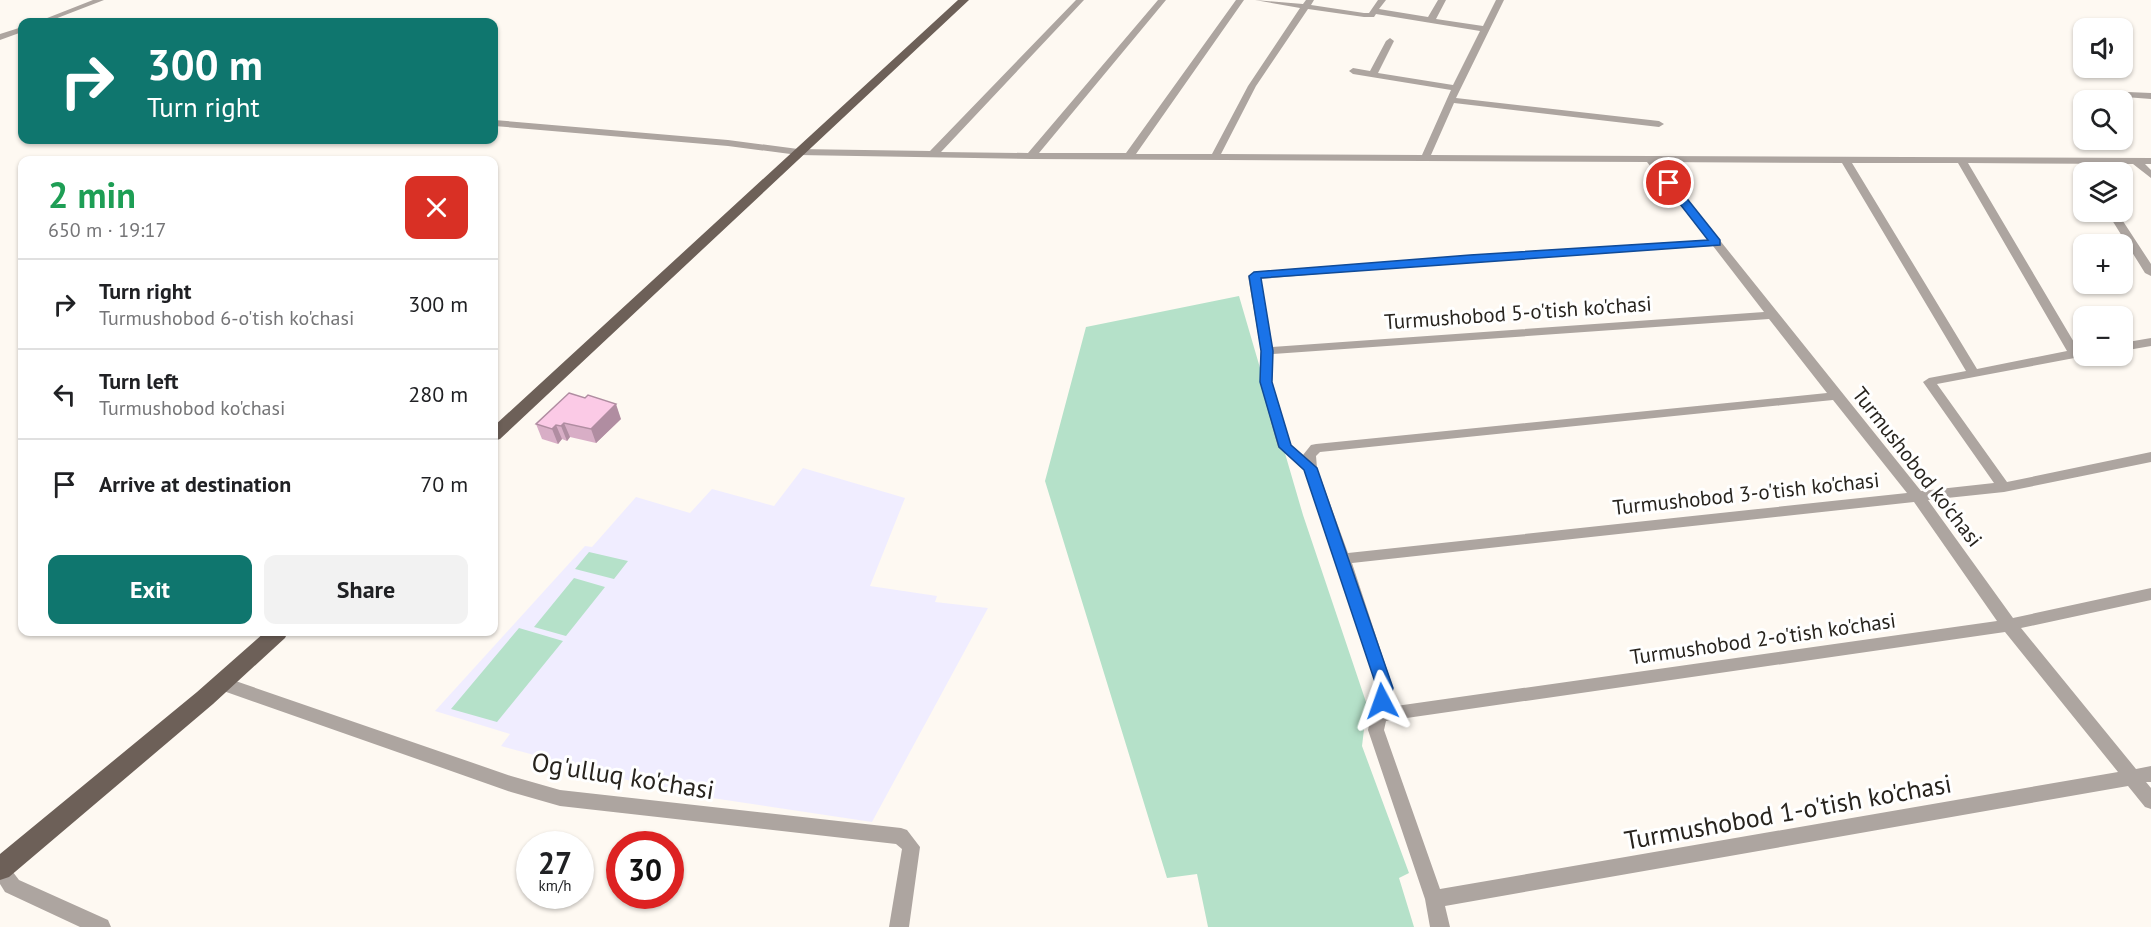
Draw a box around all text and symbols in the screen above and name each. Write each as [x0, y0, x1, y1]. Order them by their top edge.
map controls [2073, 18, 2133, 366]
button: sound [2073, 18, 2133, 78]
text: 300 m [147, 37, 263, 92]
icon: right [48, 42, 126, 120]
text: Turn right [147, 90, 260, 124]
button: search [2073, 90, 2133, 150]
pin [1643, 157, 1694, 208]
button: layers [2073, 162, 2133, 222]
icon: arrive [1652, 166, 1685, 199]
text: 2 min [48, 171, 136, 218]
button: close [405, 176, 468, 239]
text: 650 m · 19:17 [48, 217, 166, 243]
button: + [2073, 234, 2133, 294]
text: Turn right [99, 277, 191, 305]
icon: right [48, 288, 81, 321]
text: 300 m [408, 290, 468, 318]
street label: Turmushobod 5-o'tish ko'chasi [1383, 290, 1653, 335]
text: Turmushobod 6-o'tish ko'chasi [99, 305, 354, 331]
button: − [2073, 306, 2133, 366]
text: Turn left [99, 367, 179, 395]
icon: left [48, 378, 81, 411]
text: 280 m [408, 380, 468, 408]
street label: Turmushobod ko'chasi [1847, 381, 1988, 552]
text: Turmushobod ko'chasi [99, 395, 285, 421]
street label: Turmushobod 3-o'tish ko'chasi [1611, 466, 1881, 521]
icon: arrive [48, 468, 81, 501]
text: Arrive at destination [99, 470, 291, 498]
text: 70 m [420, 470, 468, 498]
button: Exit [48, 555, 252, 624]
button: Share [264, 555, 468, 624]
street label: Turmushobod 2-o'tish ko'chasi [1628, 606, 1898, 671]
position arrow [1350, 669, 1414, 733]
street label: Og'ulluq ko'chasi [529, 745, 717, 806]
street label: Turmushobod 1-o'tish ko'chasi [1622, 766, 1954, 857]
speed limit sign: 30 [606, 831, 684, 909]
text: 27 [538, 843, 572, 882]
text: km/h [539, 876, 571, 895]

